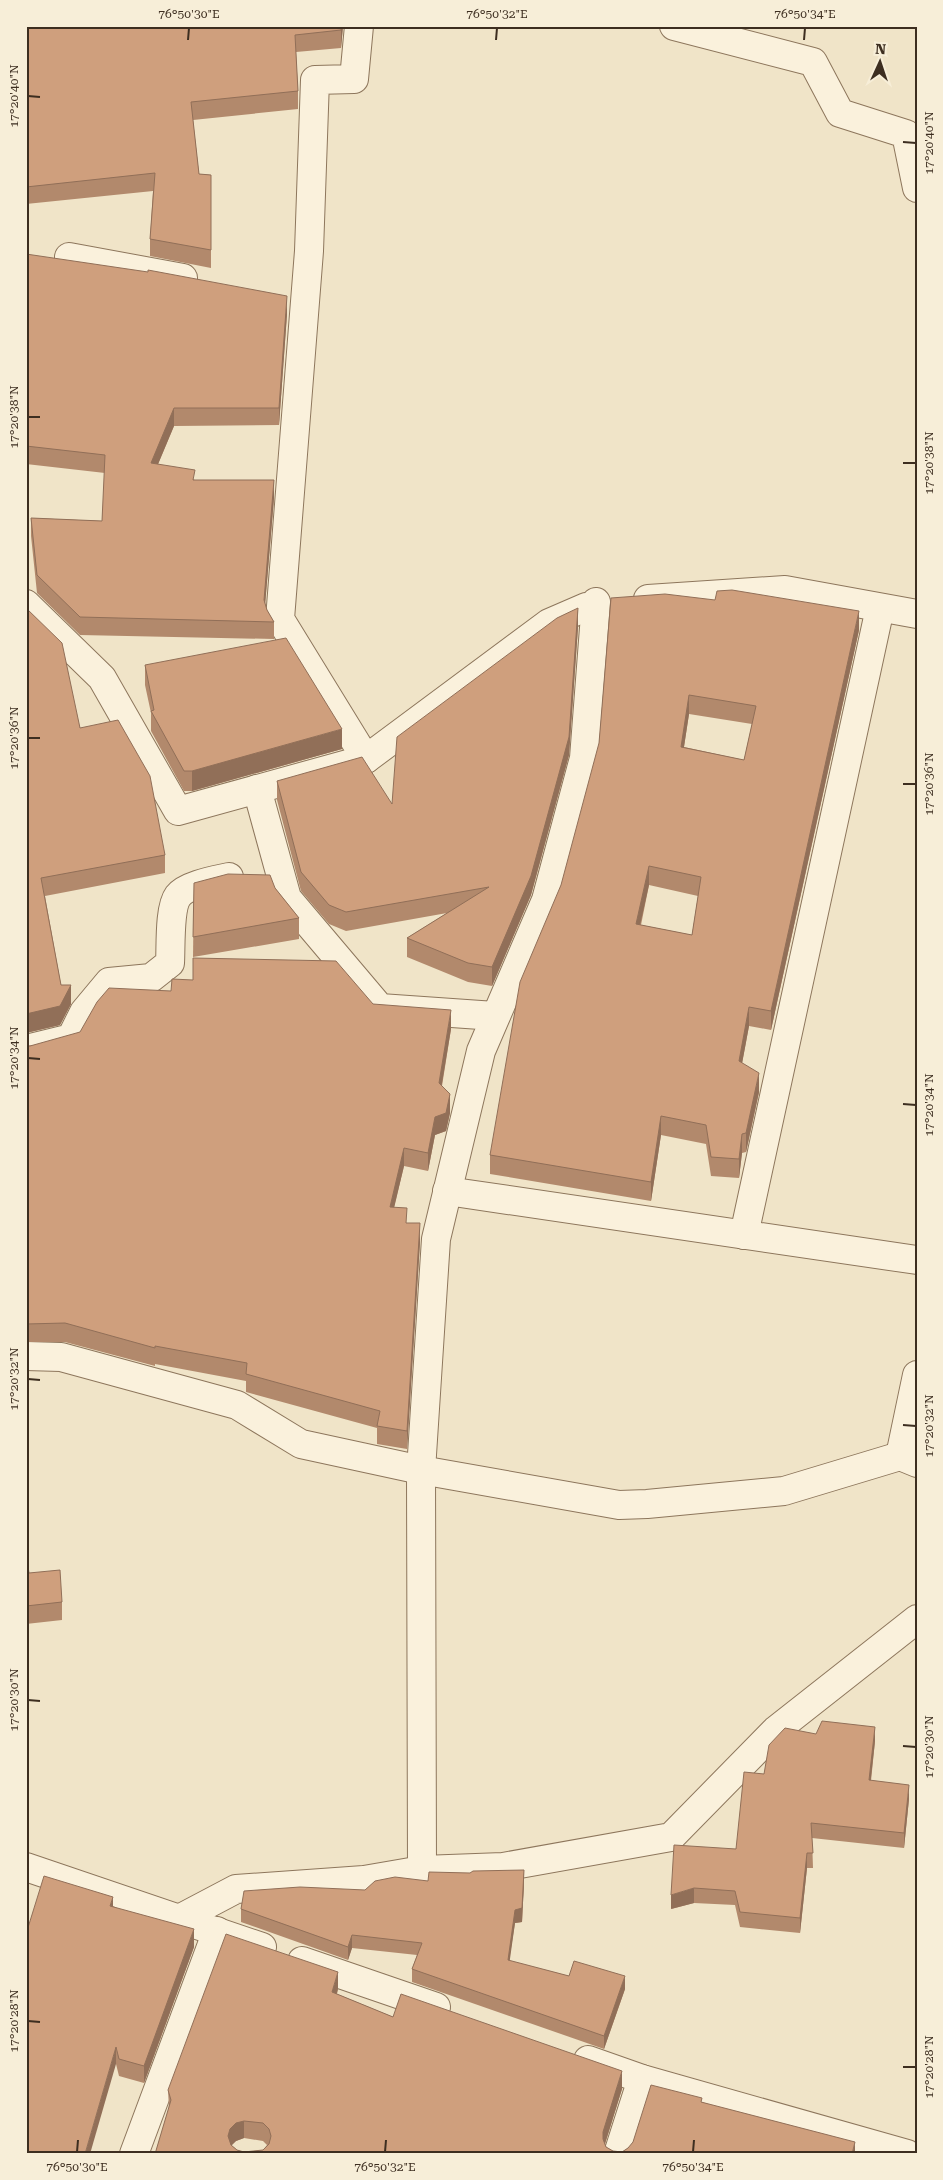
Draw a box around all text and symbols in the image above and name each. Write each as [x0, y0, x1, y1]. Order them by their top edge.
text: 76°50'30"E [158, 7, 220, 21]
text: 76°50'32"E [466, 7, 528, 21]
text: 76°50'34"E [774, 7, 836, 21]
north arrow [856, 38, 906, 88]
text: N [875, 41, 887, 57]
text: 17°20'40"N [7, 64, 21, 128]
text: 17°20'40"N [922, 111, 936, 175]
text: 17°20'38"N [7, 385, 21, 449]
text: 17°20'38"N [922, 431, 936, 495]
text: 17°20'36"N [7, 706, 21, 770]
text: 17°20'36"N [922, 752, 936, 816]
text: 17°20'34"N [7, 1026, 21, 1090]
text: 17°20'34"N [922, 1073, 936, 1137]
text: 17°20'32"N [7, 1347, 21, 1411]
text: 17°20'32"N [922, 1394, 936, 1458]
text: 17°20'30"N [7, 1668, 21, 1732]
text: 17°20'30"N [922, 1715, 936, 1779]
text: 17°20'28"N [7, 1989, 21, 2053]
text: 17°20'28"N [922, 2035, 936, 2099]
text: 76°50'30"E [46, 2160, 108, 2174]
text: 76°50'32"E [354, 2160, 416, 2174]
text: 76°50'34"E [662, 2160, 724, 2174]

